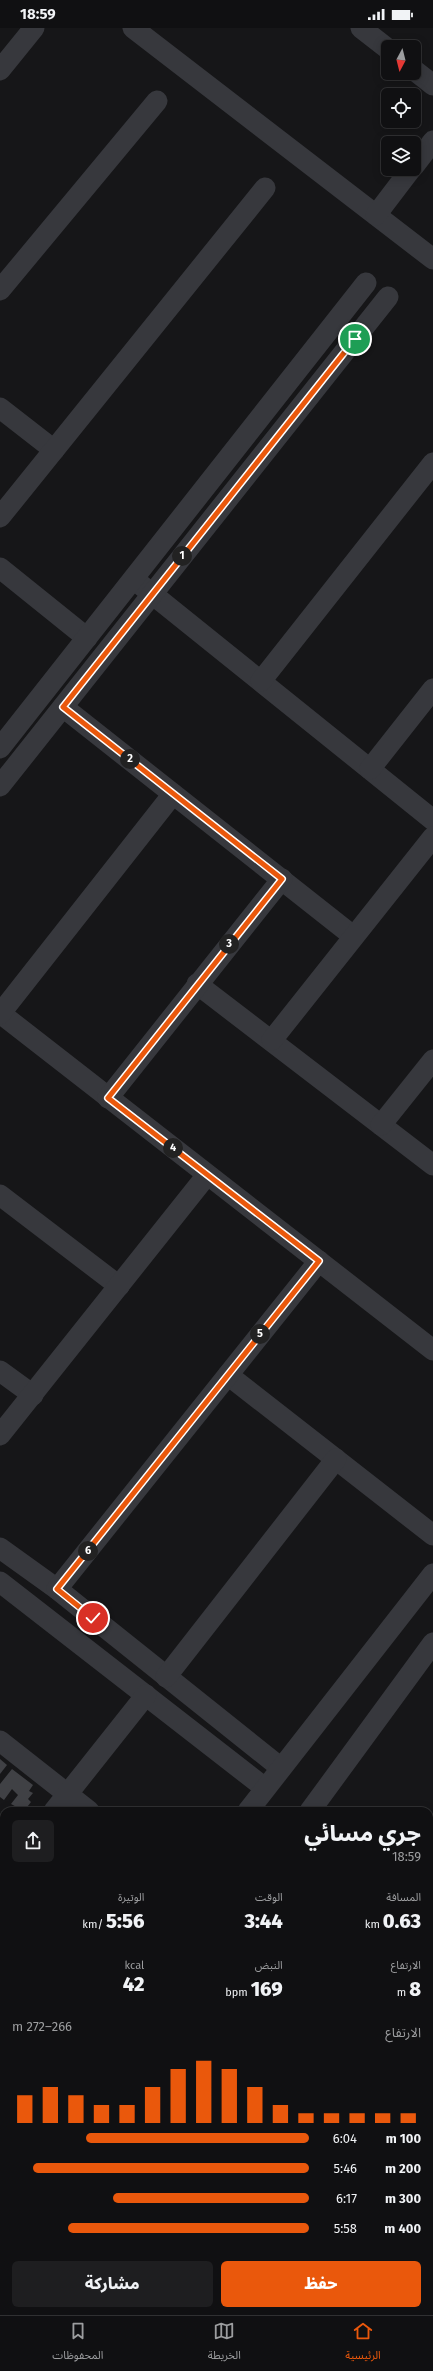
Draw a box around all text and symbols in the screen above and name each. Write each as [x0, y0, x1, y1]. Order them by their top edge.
text: 18:59 [20, 5, 56, 23]
north arrow [381, 40, 421, 80]
map controls [381, 40, 421, 176]
button: locate [381, 88, 421, 128]
button: layers [381, 136, 421, 176]
pin [338, 322, 372, 356]
icon: arrive [344, 328, 366, 350]
pin: 1 [172, 546, 192, 566]
text: 1 [179, 549, 185, 562]
pin: 2 [120, 749, 140, 769]
text: 2 [127, 752, 133, 765]
pin: 3 [219, 934, 239, 954]
text: 3 [226, 937, 232, 950]
pin: 4 [163, 1138, 183, 1158]
text: 4 [170, 1141, 176, 1154]
pin: 5 [250, 1324, 270, 1344]
text: 5 [257, 1327, 263, 1340]
pin: 6 [78, 1541, 98, 1561]
text: 6 [85, 1544, 91, 1557]
pin [76, 1601, 110, 1635]
icon: check [82, 1607, 104, 1629]
button: share [12, 1820, 54, 1862]
text: جري مسائي [304, 1820, 421, 1847]
text: 18:59 [392, 1849, 421, 1864]
text: الوتيرة [118, 1891, 144, 1904]
text: الوقت [255, 1891, 283, 1904]
text: المسافة [386, 1891, 421, 1904]
text: 5:56 [106, 1909, 144, 1933]
text: 3:44 [244, 1909, 283, 1933]
text: 0.63 [383, 1909, 421, 1933]
text: /km [82, 1918, 106, 1931]
text: km [365, 1918, 383, 1931]
text: kcal [125, 1959, 144, 1972]
text: النبض [255, 1959, 283, 1972]
text: الارتفاع [391, 1959, 421, 1972]
text: 42 [123, 1972, 144, 1996]
text: 169 [251, 1977, 283, 2001]
text: 8 [409, 1977, 421, 2001]
text: bpm [225, 1986, 251, 1999]
text: m [397, 1986, 409, 1999]
text: 266–272 m [12, 2019, 72, 2034]
text: الارتفاع [385, 2025, 421, 2040]
text: 6:04 [333, 2131, 357, 2146]
text: 100 m [386, 2131, 421, 2146]
text: 5:46 [334, 2161, 357, 2176]
text: 200 m [385, 2161, 421, 2176]
text: 6:17 [336, 2191, 357, 2206]
text: 300 m [385, 2191, 421, 2206]
text: 5:58 [334, 2221, 357, 2236]
text: 400 m [384, 2221, 421, 2236]
button: مشاركة [12, 2261, 213, 2307]
button: حفظ [221, 2261, 421, 2307]
tab: المحفوظات [52, 2320, 103, 2367]
tab: الخريطة [208, 2320, 241, 2367]
tab: الرئيسية [345, 2320, 381, 2367]

